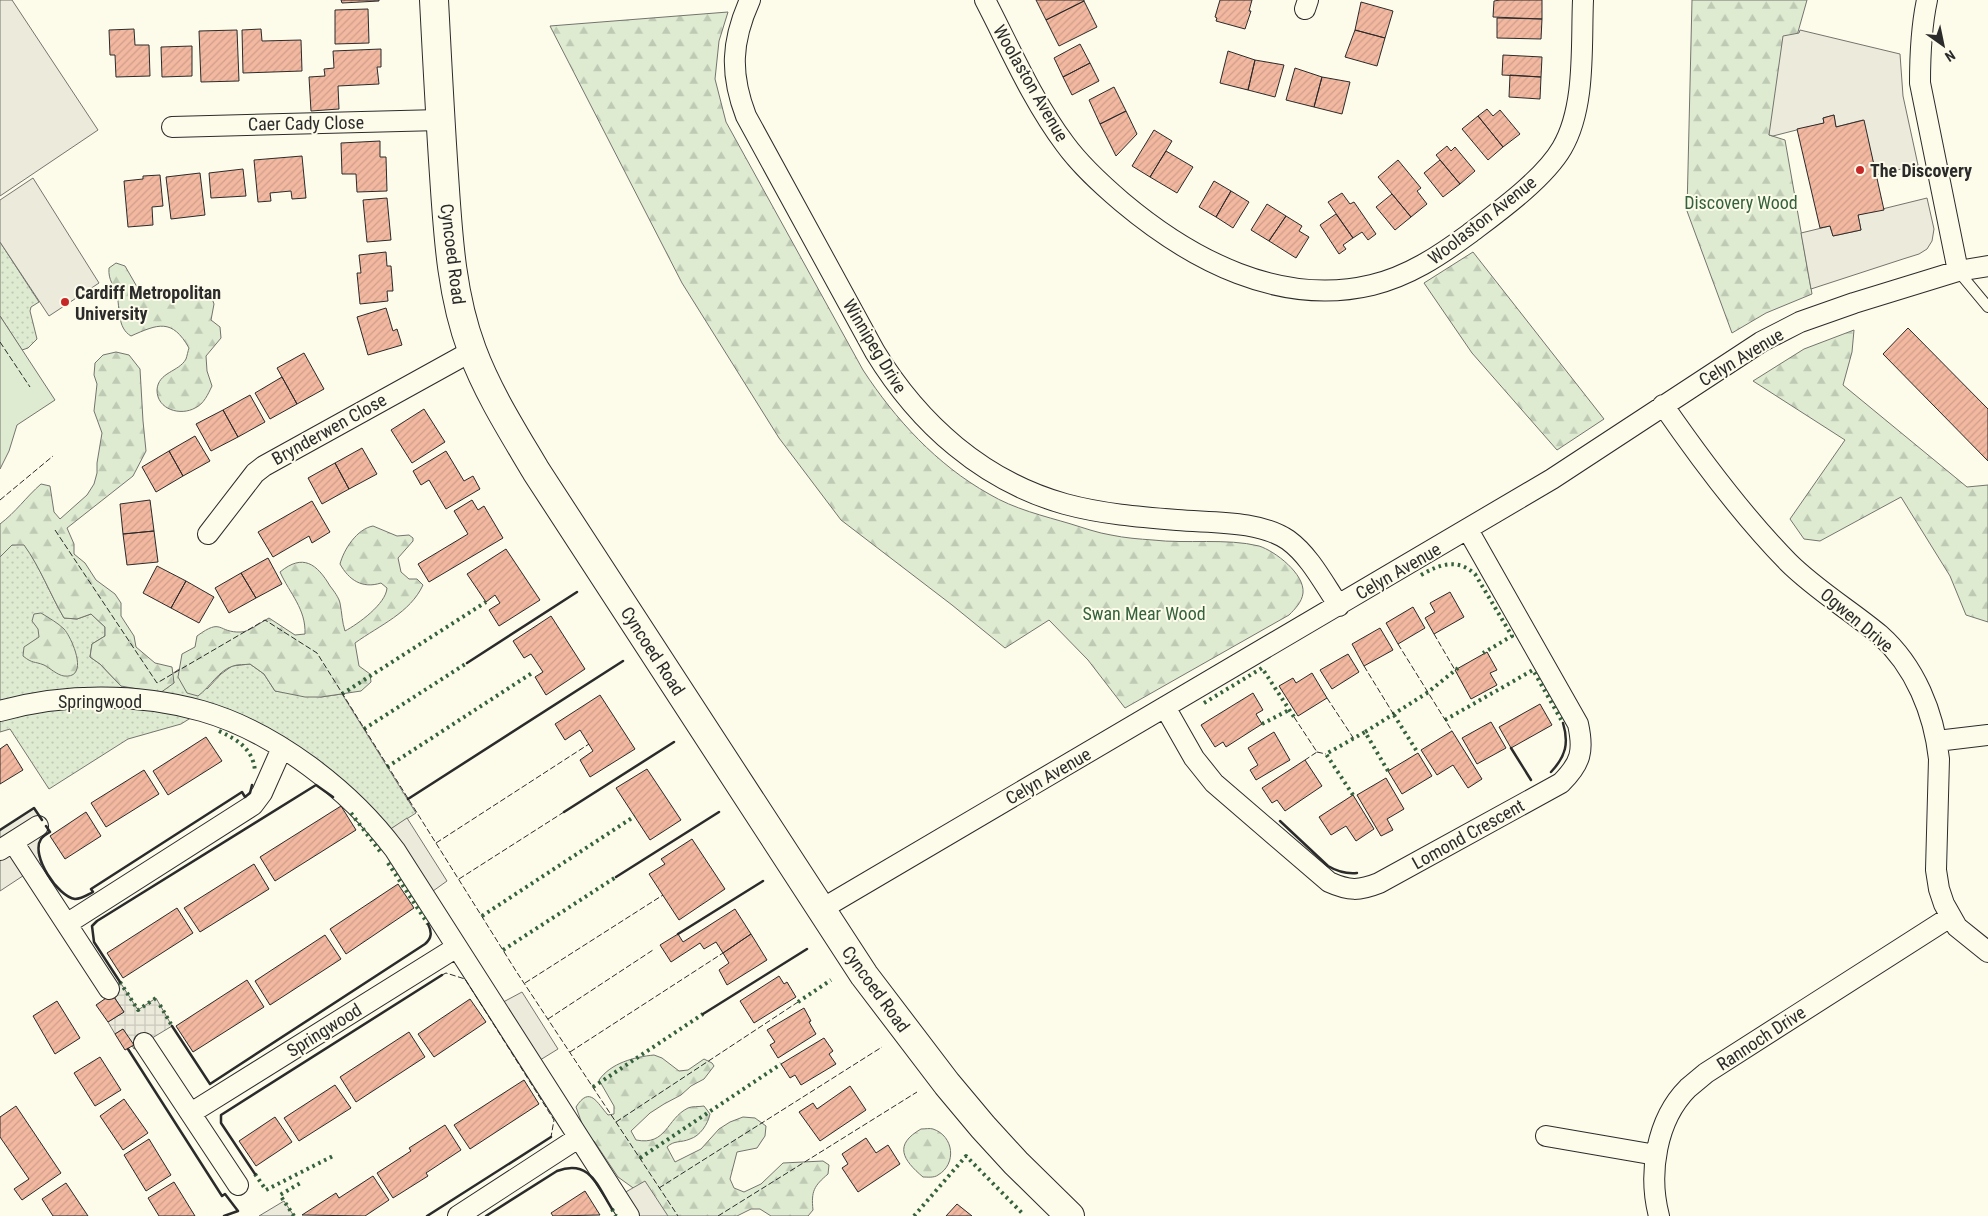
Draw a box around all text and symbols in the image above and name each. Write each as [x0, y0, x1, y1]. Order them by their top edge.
north arrow [1918, 20, 1968, 70]
street label: Woolaston Avenue [989, 21, 1073, 145]
text: N [1942, 47, 1958, 65]
street label: Caer Cady Close [248, 111, 364, 135]
place label: The Discovery [1870, 160, 1972, 181]
marker: The Discovery [1854, 164, 1866, 176]
street label: Woolaston Avenue [1424, 171, 1540, 269]
park label: Discovery Wood [1684, 192, 1798, 213]
street label: Cyncoed Road [436, 202, 470, 306]
place label: Cardiff Metropolitan University [75, 282, 221, 324]
street label: Winnipeg Drive [839, 295, 911, 397]
marker: Cardiff Metropolitan University [59, 296, 71, 308]
street label: Celyn Avenue [1695, 324, 1787, 390]
street label: Brynderwen Close [268, 389, 390, 469]
street label: Celyn Avenue [1352, 538, 1444, 604]
street label: Ogwen Drive [1816, 583, 1898, 657]
street label: Cyncoed Road [617, 603, 689, 699]
park label: Swan Mear Wood [1082, 603, 1206, 624]
street label: Springwood [58, 691, 142, 712]
street label: Celyn Avenue [1002, 743, 1094, 809]
street label: Lomond Crescent [1408, 795, 1528, 873]
street label: Cyncoed Road [838, 942, 914, 1036]
street label: Springwood [283, 999, 365, 1061]
street label: Rannoch Drive [1713, 1001, 1809, 1075]

